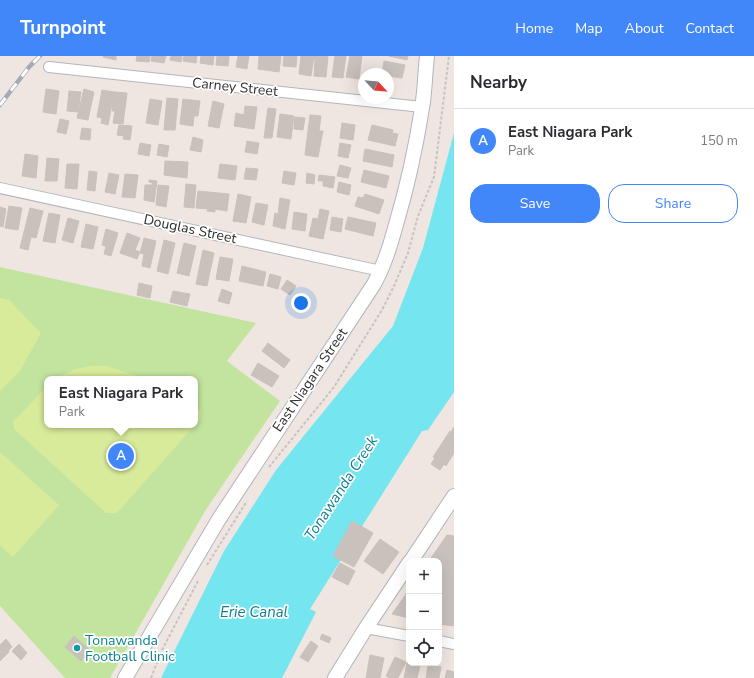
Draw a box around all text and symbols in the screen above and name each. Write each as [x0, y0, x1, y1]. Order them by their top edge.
text: Turnpoint [20, 15, 106, 41]
text: Home [515, 19, 553, 38]
text: Map [575, 19, 603, 38]
text: About [625, 19, 664, 38]
text: Contact [686, 19, 734, 38]
north arrow [358, 68, 394, 104]
text: Nearby [470, 71, 527, 94]
street label: Carney Street [191, 73, 279, 101]
text: East Niagara Park [508, 122, 632, 142]
text: A [478, 132, 488, 150]
text: 150 m [700, 132, 738, 150]
text: Park [508, 142, 534, 160]
button: Save [470, 184, 600, 223]
button: Share [608, 184, 738, 223]
street label: Douglas Street [142, 210, 238, 248]
your location [291, 293, 311, 313]
street label: East Niagara Street [268, 324, 352, 436]
popup [44, 376, 198, 428]
text: East Niagara Park [59, 383, 183, 403]
text: Park [59, 403, 85, 421]
water label: Tonawanda Creek [300, 431, 383, 544]
pin: A [108, 441, 134, 471]
map controls [406, 558, 442, 666]
button: + [406, 558, 442, 594]
button: − [406, 594, 442, 630]
water label: Erie Canal [220, 602, 288, 622]
button: locate [406, 630, 442, 666]
place label: Tonawanda Football Clinic [85, 631, 175, 666]
marker: Tonawanda Football Clinic [72, 643, 82, 653]

